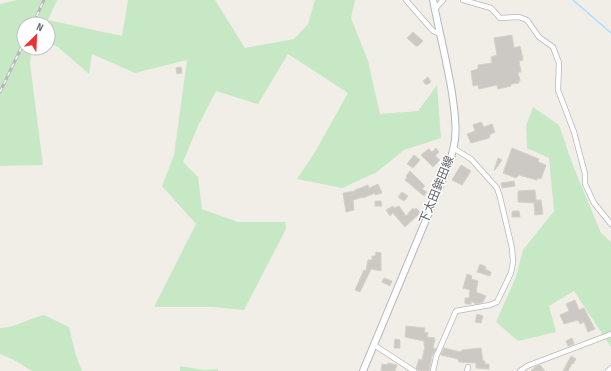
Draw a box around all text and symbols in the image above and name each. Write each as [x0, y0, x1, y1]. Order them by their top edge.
north arrow [16, 16, 56, 56]
text: N [35, 20, 45, 35]
street label: 下太田鉾田線 [417, 154, 457, 226]

